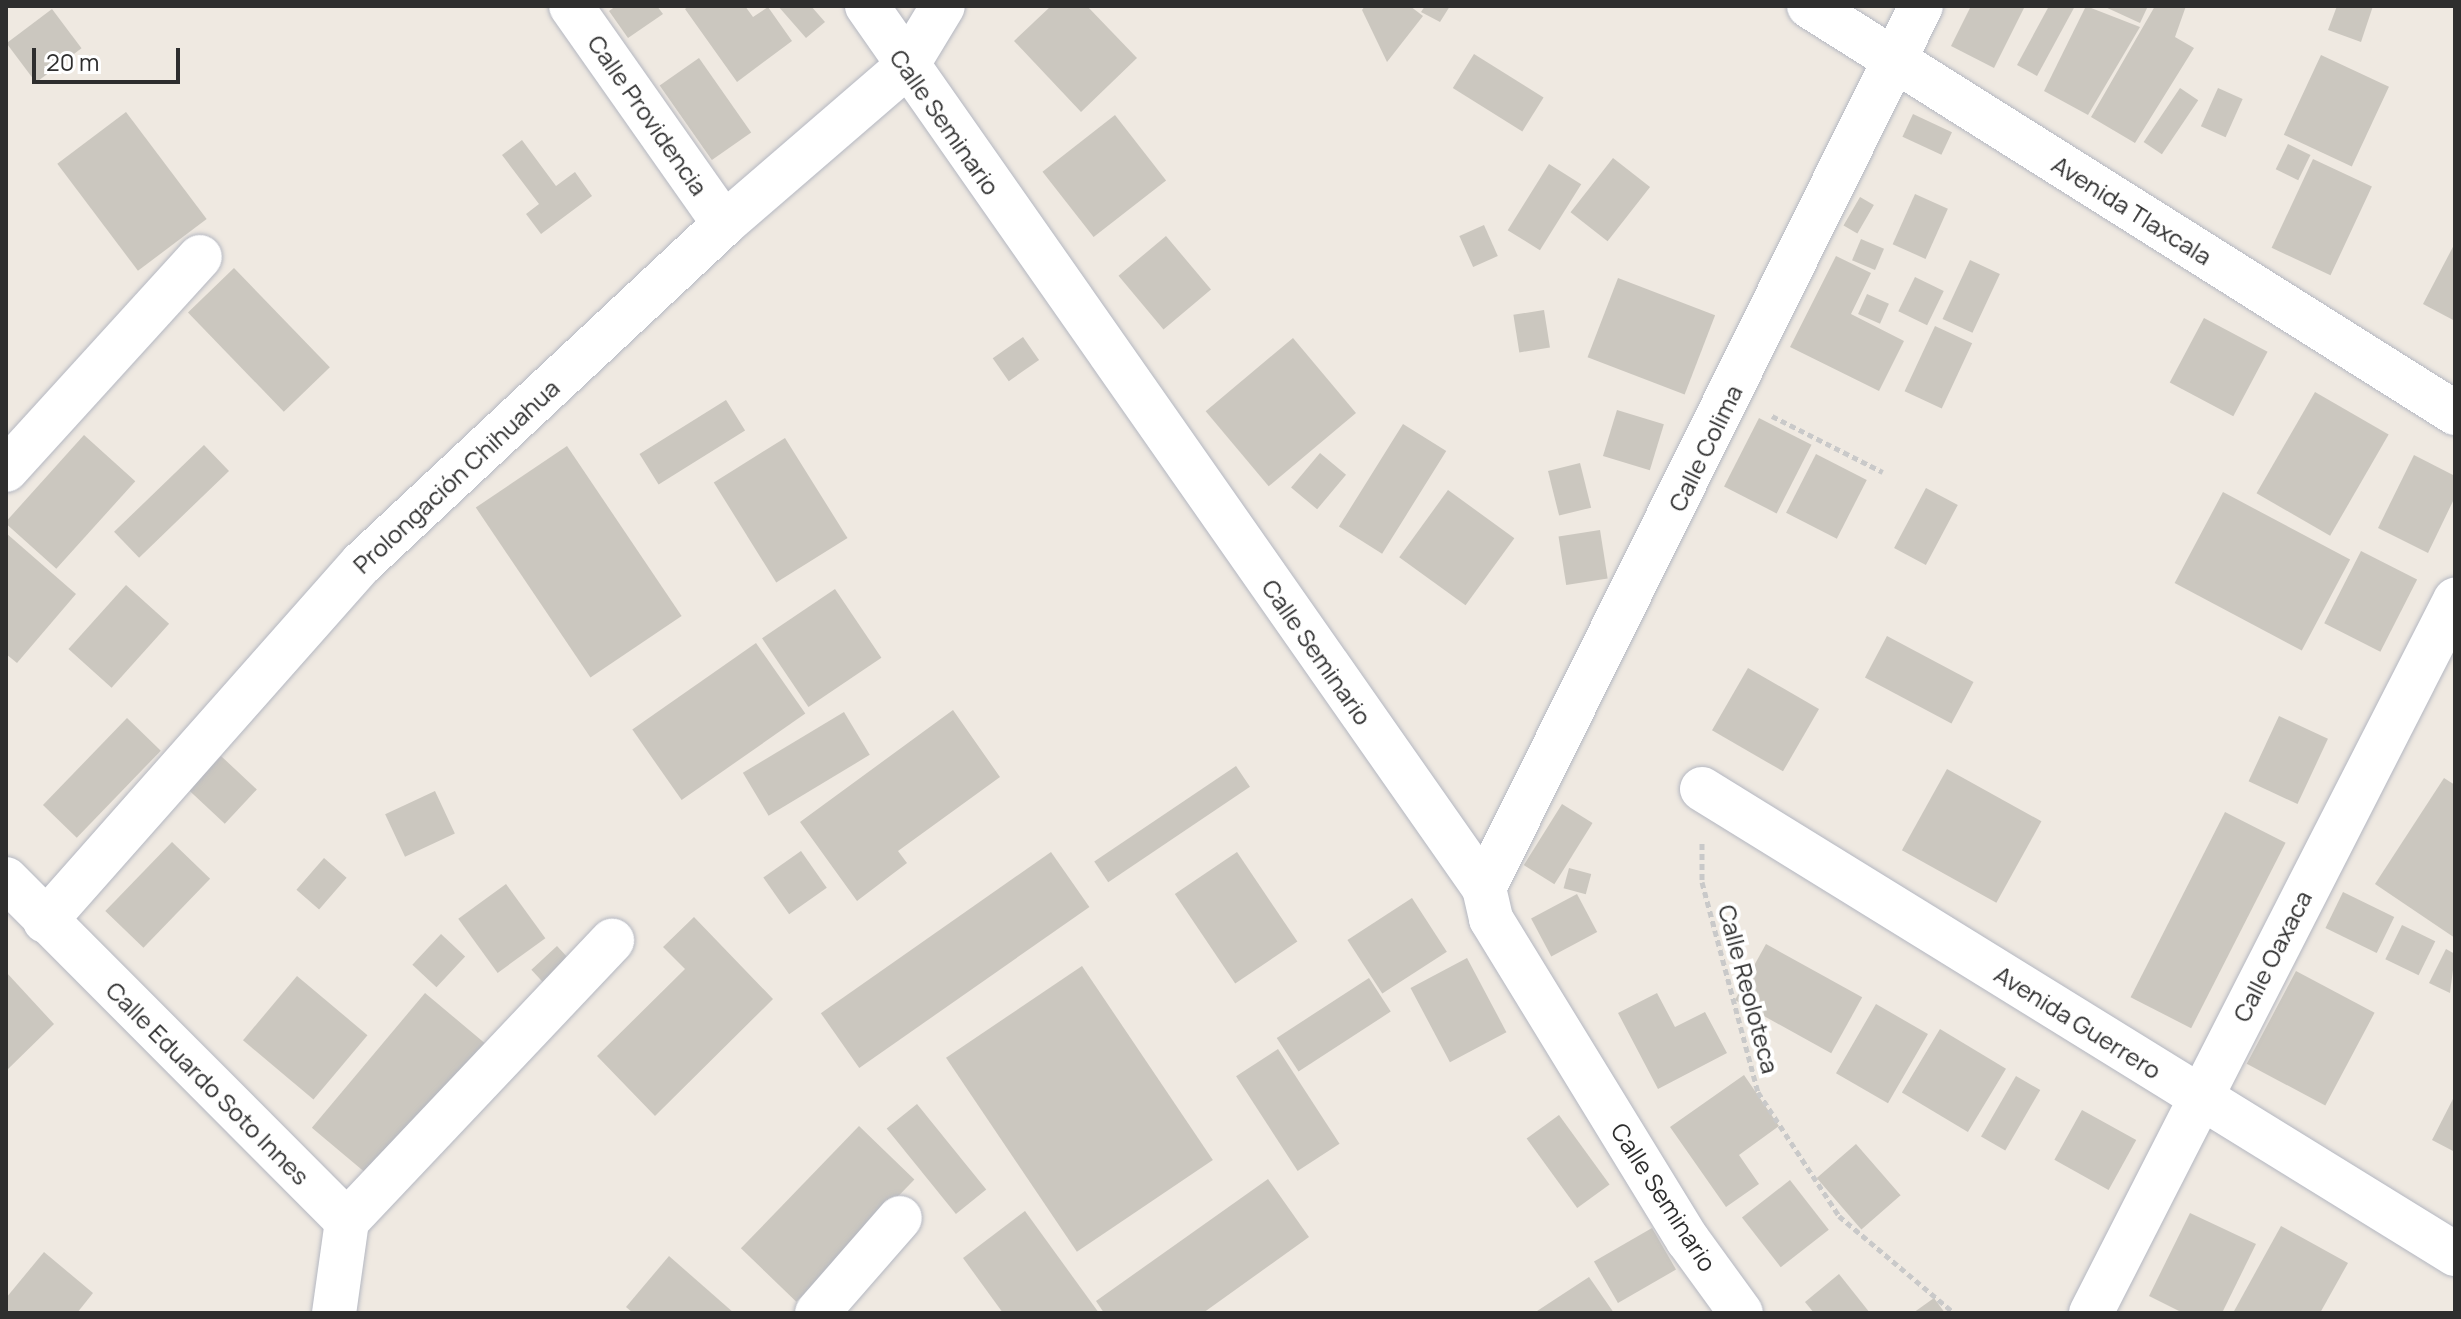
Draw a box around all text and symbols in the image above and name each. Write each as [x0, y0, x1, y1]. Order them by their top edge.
street label: Calle Providencia [582, 29, 714, 201]
scale bar [36, 32, 184, 82]
street label: Calle Seminario [884, 44, 1006, 200]
text: 20 m [46, 45, 99, 78]
street label: Avenida Tlaxcala [2047, 149, 2217, 271]
street label: Prolongación Chihuahua [347, 373, 565, 579]
street label: Calle Colima [1662, 380, 1748, 516]
street label: Calle Seminario [1256, 574, 1378, 730]
street label: Calle Oaxaca [2227, 886, 2317, 1026]
street label: Calle Reoloteca [1713, 902, 1785, 1076]
street label: Avenida Guerrero [1989, 959, 2167, 1085]
street label: Calle Eduardo Soto Innes [100, 975, 316, 1191]
street label: Calle Seminario [1605, 1117, 1723, 1277]

